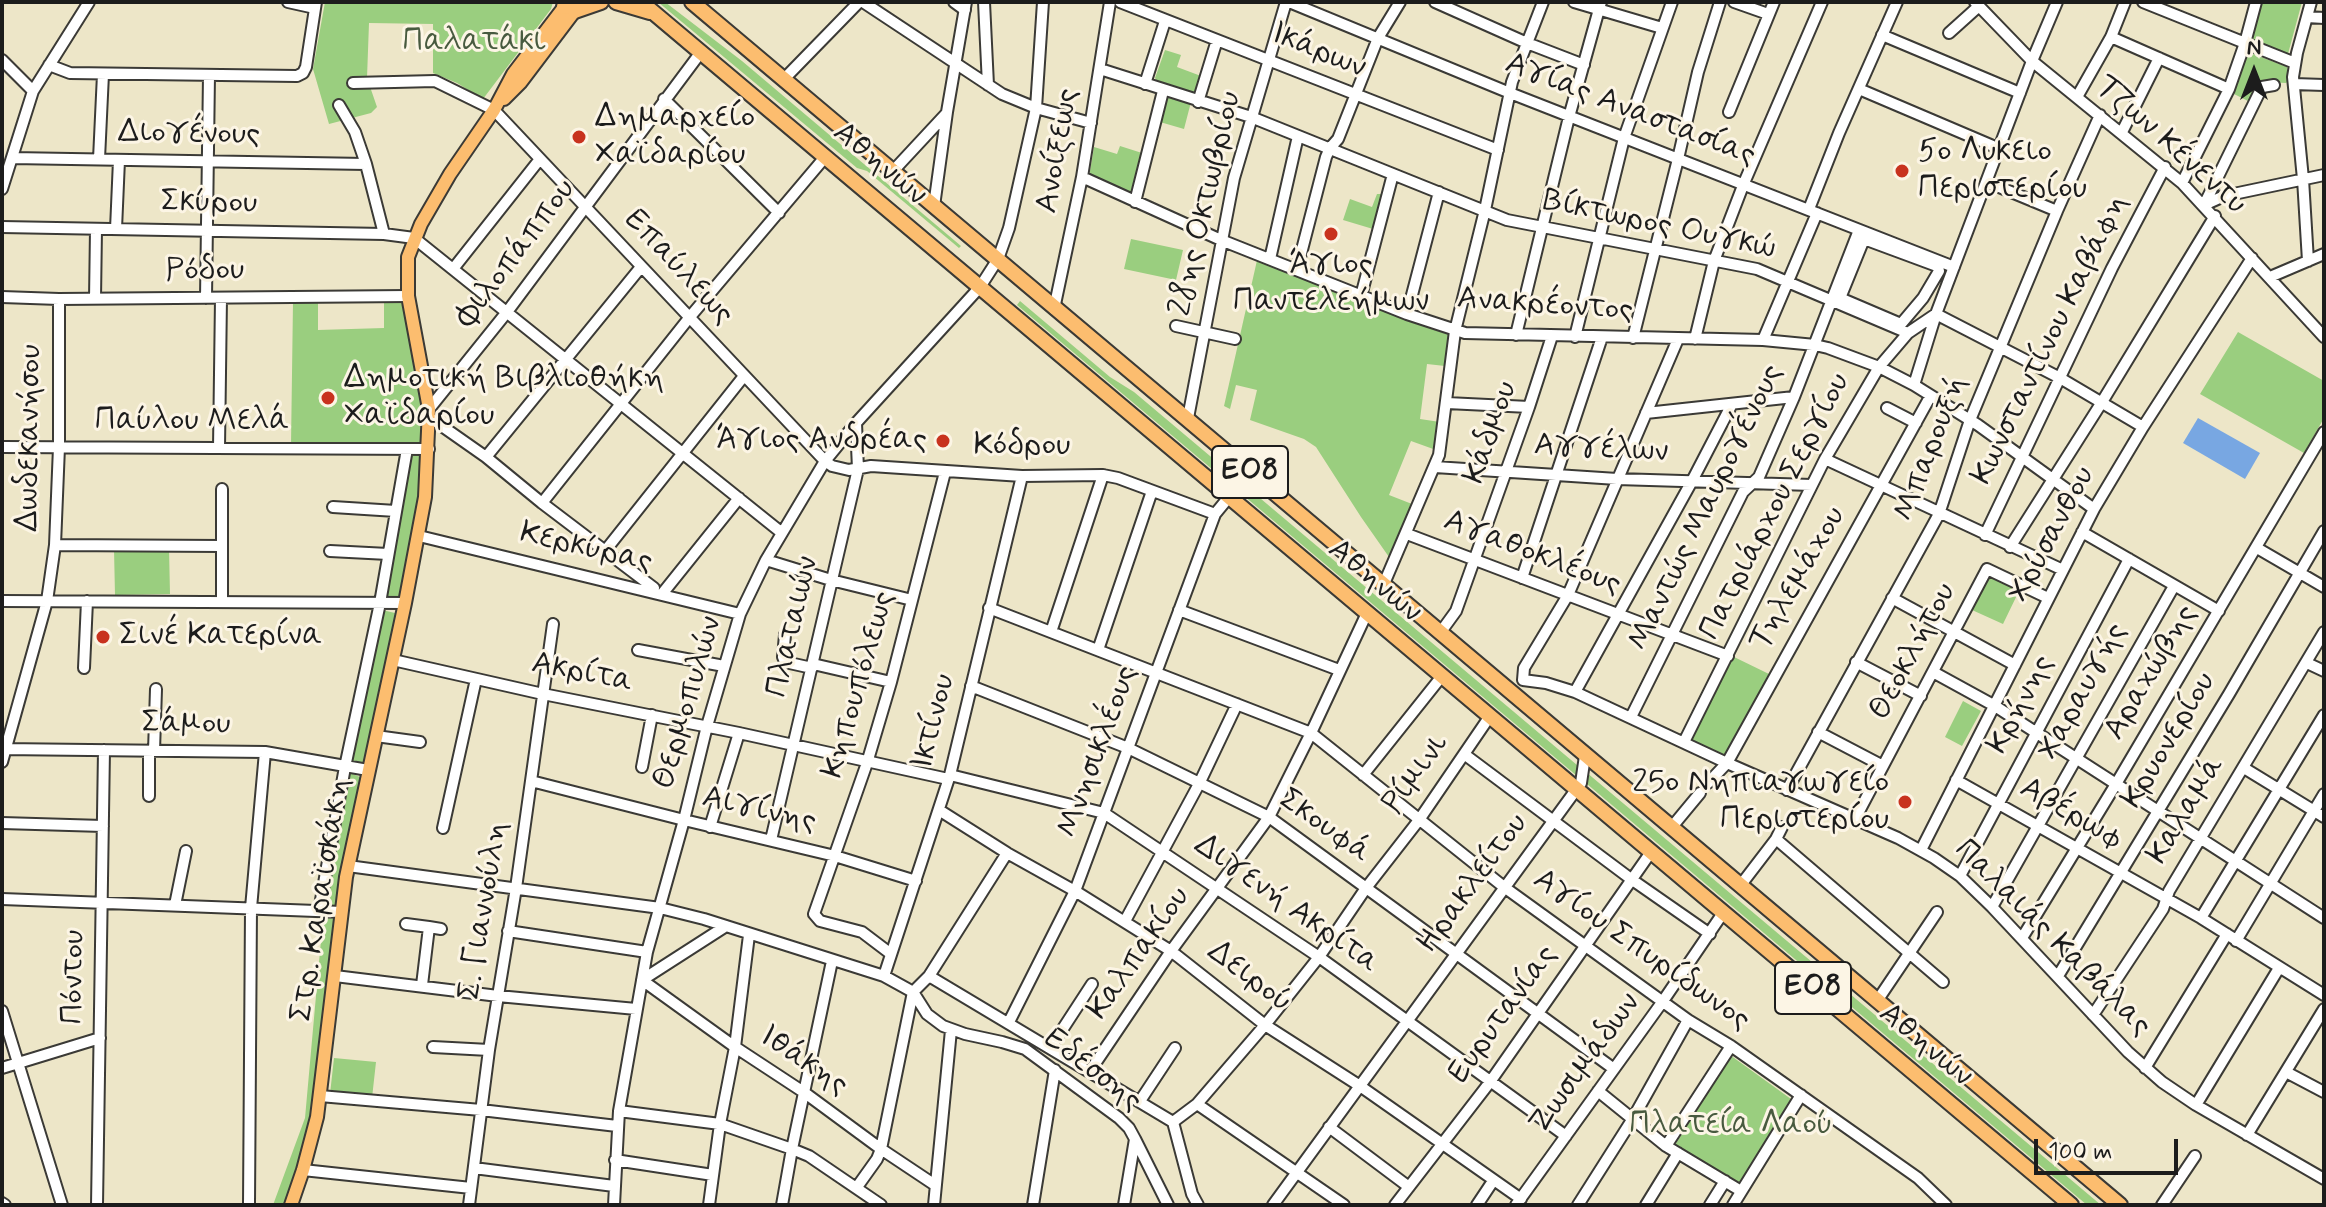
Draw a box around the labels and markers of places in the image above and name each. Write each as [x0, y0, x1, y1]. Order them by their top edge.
place label: Δημαρχείο Χαϊδαρίου [595, 100, 755, 175]
marker: Δημαρχείο Χαϊδαρίου [570, 128, 588, 146]
place label: 5ο Λυκειο Περιστερίου [1918, 134, 2087, 209]
marker: 5ο Λυκειο Περιστερίου [1893, 162, 1911, 180]
marker: Άγιος Παντελεήμων [1322, 225, 1340, 243]
place label: Άγιος Παντελεήμων [1233, 247, 1429, 322]
place label: Δημοτική Βιβλιοθήκη Χαϊδαρίου [344, 361, 664, 436]
marker: Δημοτική Βιβλιοθήκη Χαϊδαρίου [319, 389, 337, 407]
place label: Άγιος Ανδρέας [716, 422, 927, 460]
marker: Άγιος Ανδρέας [934, 432, 952, 450]
place label: Σινέ Κατερίνα [119, 618, 322, 656]
marker: Σινέ Κατερίνα [94, 628, 112, 646]
place label: 25ο Νηπιαγωγείο Περιστερίου [1632, 765, 1889, 840]
marker: 25ο Νηπιαγωγείο Περιστερίου [1896, 793, 1914, 811]

